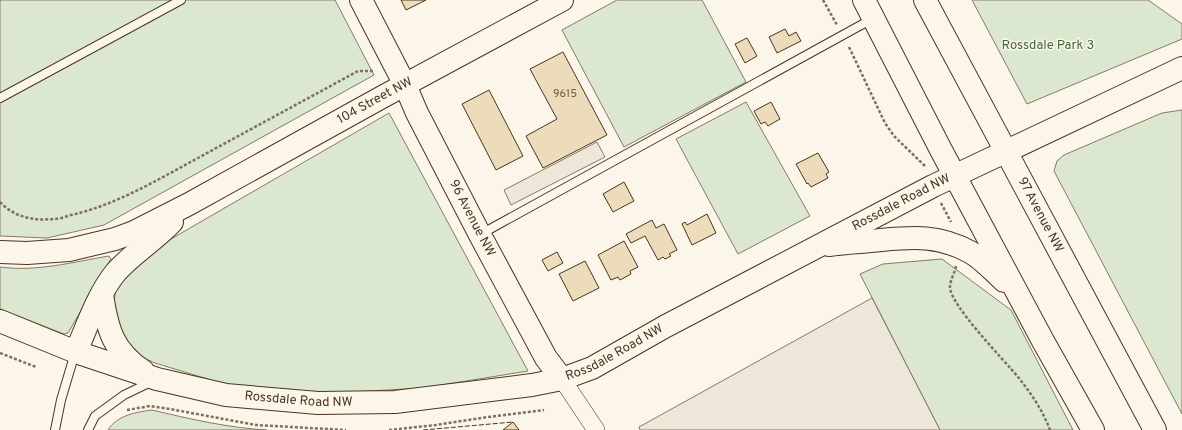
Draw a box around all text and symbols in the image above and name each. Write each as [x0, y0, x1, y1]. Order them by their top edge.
park label: Rossdale Park 3 [1002, 38, 1094, 54]
street label: 104 Street NW [335, 74, 415, 128]
house number: 9615 [553, 87, 577, 101]
street label: Rossdale Road NW [850, 171, 953, 235]
street label: 97 Avenue NW [1014, 175, 1067, 255]
street label: 96 Avenue NW [445, 177, 498, 260]
street label: Rossdale Road NW [564, 321, 666, 385]
street label: Rossdale Road NW [244, 389, 353, 411]

